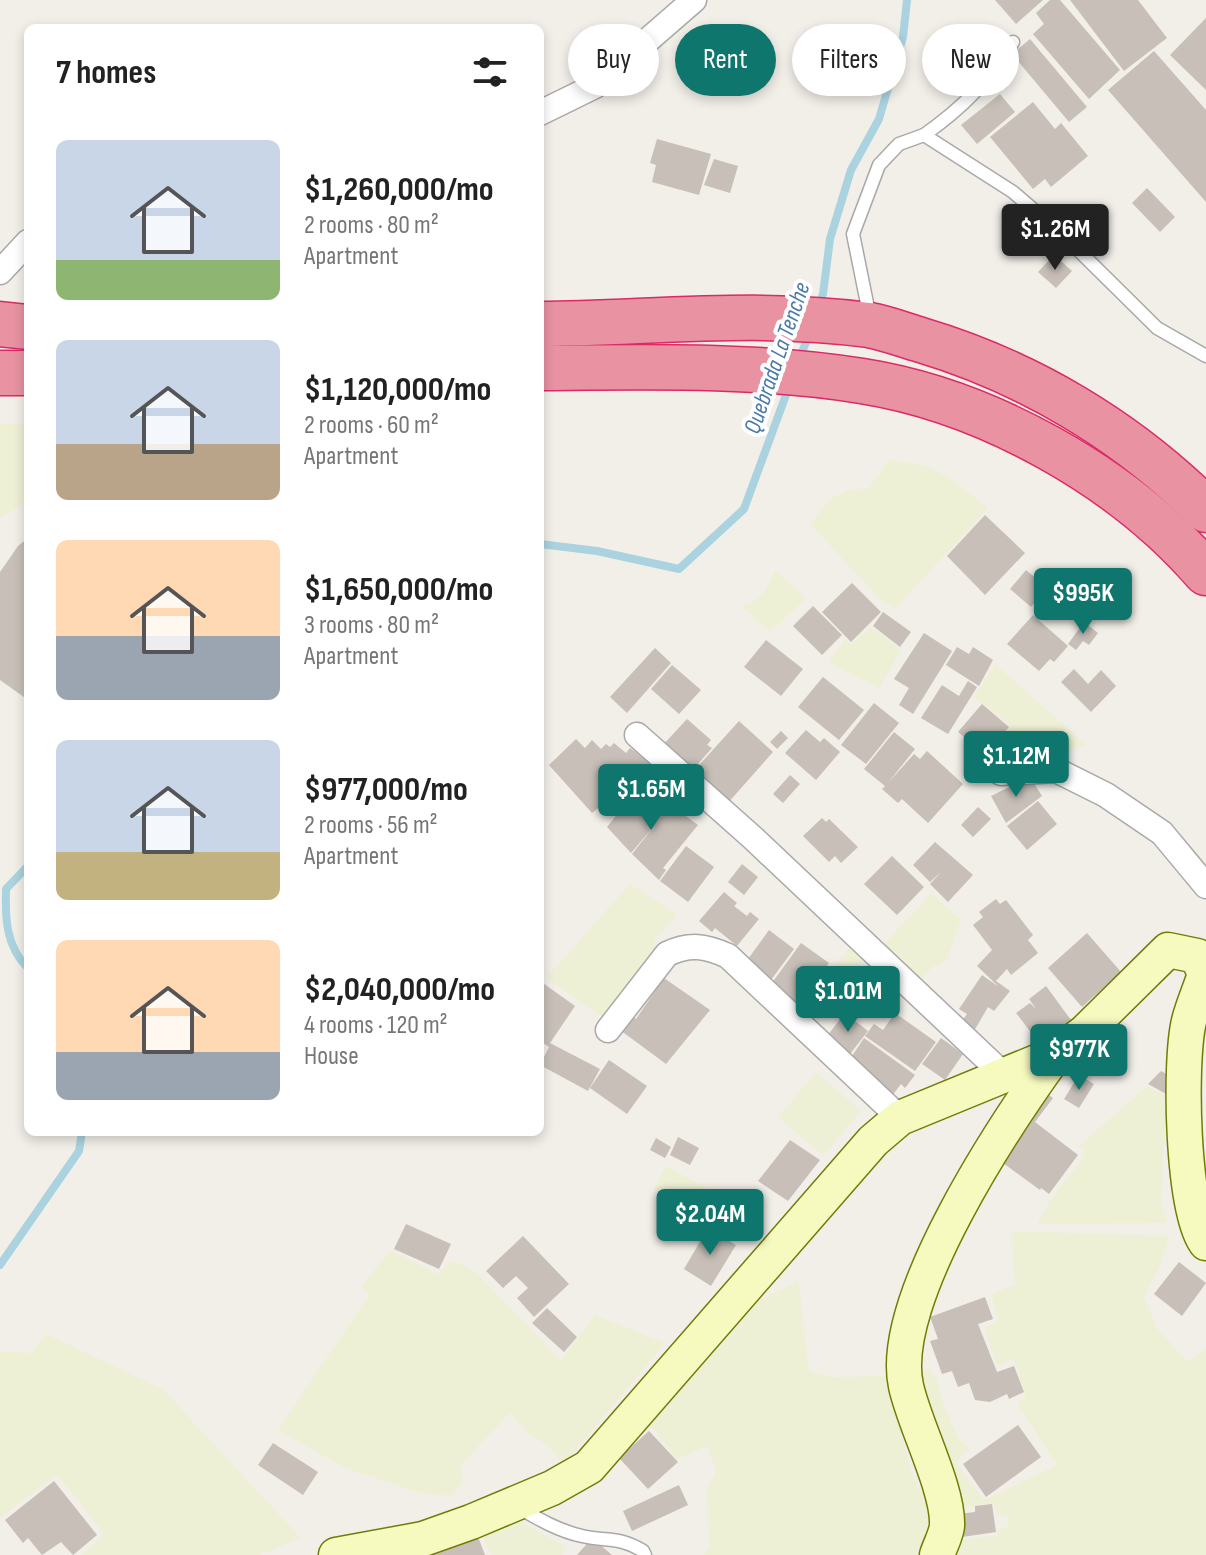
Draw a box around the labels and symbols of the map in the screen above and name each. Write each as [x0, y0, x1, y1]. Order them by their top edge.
pin: $1.26M [990, 204, 1120, 272]
water label: Quebrada La Tenche [738, 279, 816, 437]
pin: $995K [1027, 568, 1139, 636]
pin: $1.12M [951, 731, 1081, 799]
pin: $1.65M [586, 764, 716, 832]
pin: $1.01M [783, 966, 913, 1034]
pin: $977K [1023, 1024, 1135, 1092]
pin: $2.04M [645, 1189, 775, 1257]

